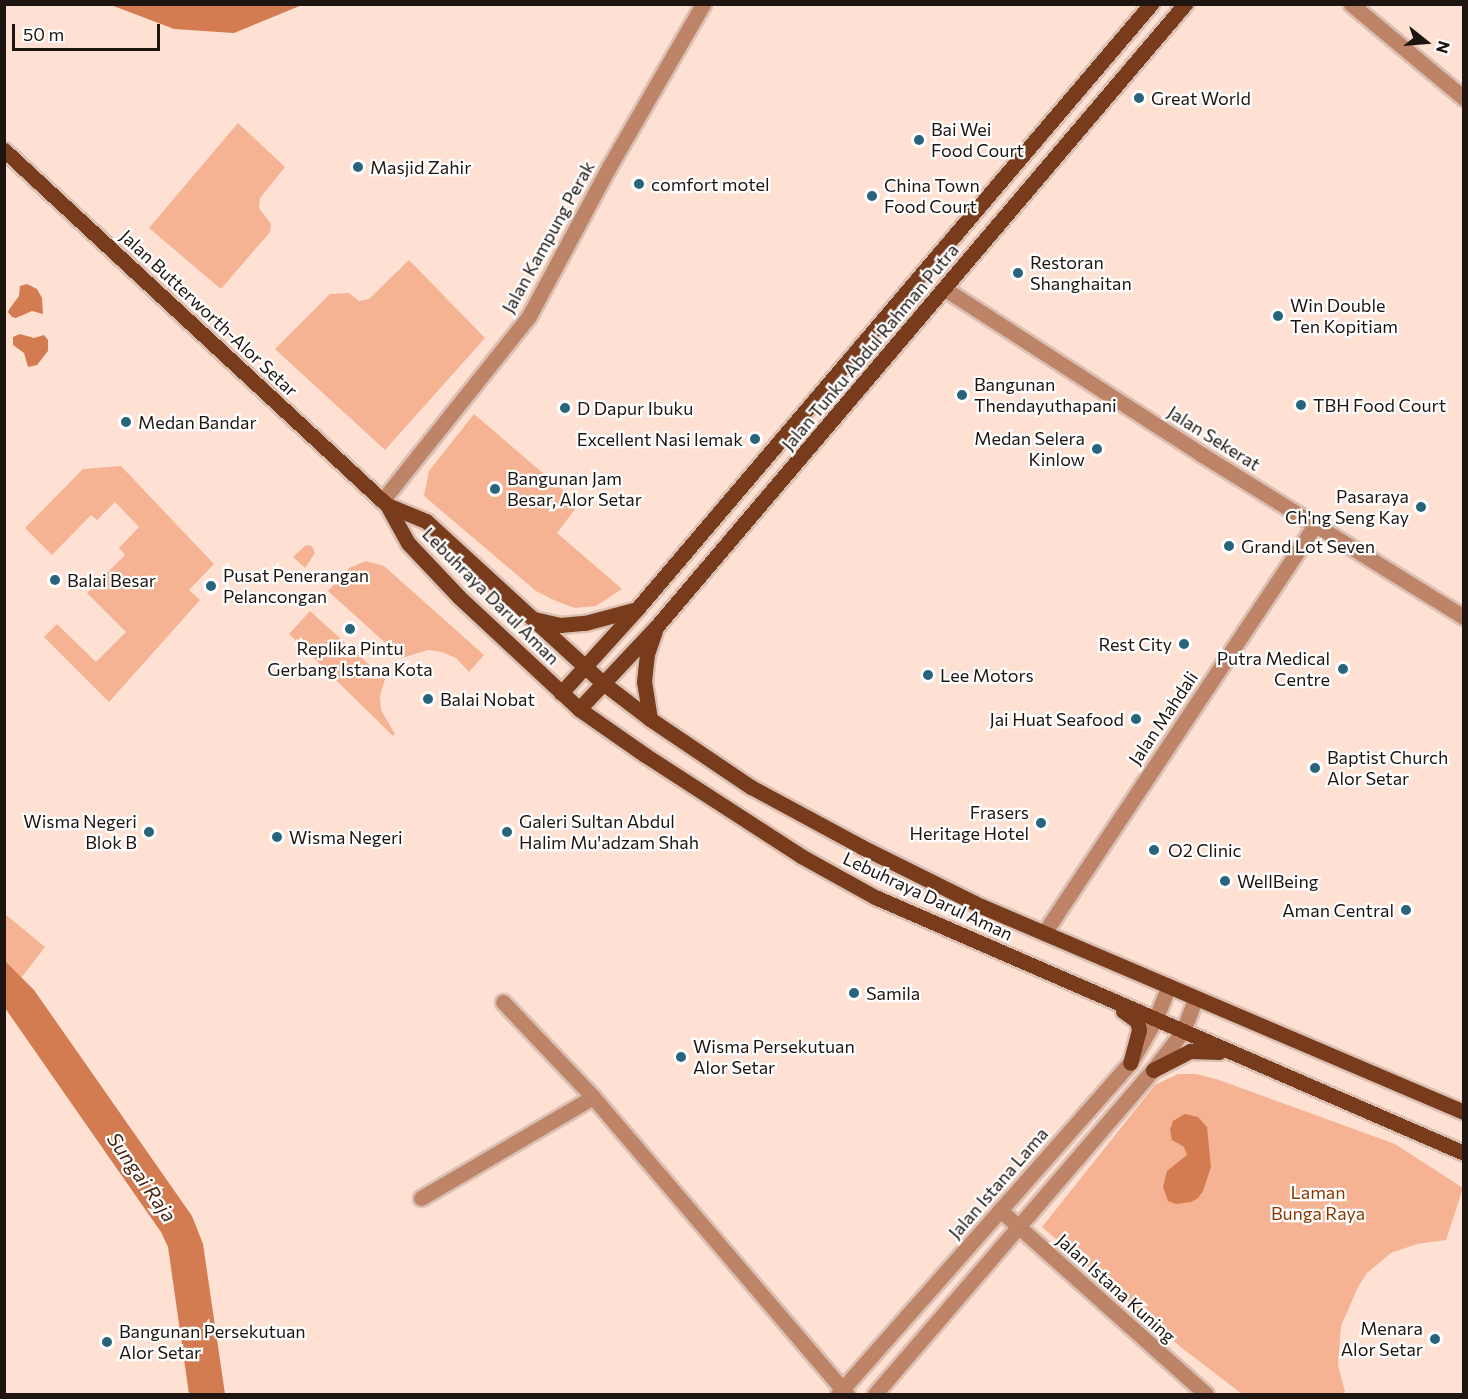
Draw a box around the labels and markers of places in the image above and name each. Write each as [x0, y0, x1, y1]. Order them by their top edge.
place label: Great World [1151, 87, 1251, 109]
marker: Great World [1132, 91, 1146, 105]
place label: Bai Wei Food Court [931, 119, 1024, 162]
marker: Bai Wei Food Court [912, 133, 926, 147]
place label: Masjid Zahir [370, 156, 471, 178]
marker: Masjid Zahir [351, 160, 365, 174]
place label: comfort motel [651, 173, 769, 195]
place label: China Town Food Court [884, 175, 980, 218]
marker: comfort motel [632, 177, 646, 191]
marker: China Town Food Court [865, 189, 879, 203]
place label: Restoran Shanghaitan [1030, 252, 1132, 294]
marker: Restoran Shanghaitan [1011, 266, 1025, 280]
place label: Win Double Ten Kopitiam [1290, 295, 1398, 338]
marker: Win Double Ten Kopitiam [1271, 309, 1285, 323]
place label: Bangunan Thendayuthapani [974, 374, 1117, 416]
marker: Bangunan Thendayuthapani [955, 388, 969, 402]
place label: TBH Food Court [1313, 394, 1446, 416]
place label: D Dapur Ibuku [577, 397, 693, 419]
marker: TBH Food Court [1294, 398, 1308, 412]
marker: D Dapur Ibuku [558, 401, 572, 415]
place label: Medan Bandar [138, 411, 257, 433]
marker: Medan Bandar [119, 415, 133, 429]
place label: Excellent Nasi lemak [577, 428, 743, 450]
place label: Medan Selera Kinlow [974, 428, 1085, 470]
marker: Excellent Nasi lemak [748, 432, 762, 446]
marker: Medan Selera Kinlow [1090, 442, 1104, 456]
place label: Bangunan Jam Besar, Alor Setar [507, 468, 642, 510]
marker: Bangunan Jam Besar, Alor Setar [488, 482, 502, 496]
place label: Pasaraya Ch'ng Seng Kay [1285, 486, 1409, 528]
marker: Pasaraya Ch'ng Seng Kay [1414, 500, 1428, 514]
place label: Grand Lot Seven [1241, 535, 1375, 557]
marker: Grand Lot Seven [1222, 539, 1236, 553]
place label: Pusat Penerangan Pelancongan [223, 565, 369, 608]
place label: Balai Besar [67, 569, 156, 591]
marker: Balai Besar [48, 573, 62, 587]
marker: Pusat Penerangan Pelancongan [204, 579, 218, 593]
marker: Replika Pintu Gerbang Istana Kota [343, 622, 357, 636]
place label: Rest City [1098, 633, 1172, 655]
marker: Rest City [1177, 637, 1191, 651]
place label: Replika Pintu Gerbang Istana Kota [267, 638, 433, 680]
place label: Putra Medical Centre [1217, 648, 1330, 690]
marker: Putra Medical Centre [1334, 660, 1352, 678]
place label: Lee Motors [940, 664, 1034, 686]
marker: Lee Motors [921, 668, 935, 682]
place label: Balai Nobat [440, 688, 535, 710]
marker: Balai Nobat [421, 692, 435, 706]
place label: Jai Huat Seafood [989, 708, 1124, 730]
marker: Jai Huat Seafood [1129, 712, 1143, 726]
place label: Baptist Church Alor Setar [1327, 747, 1448, 789]
marker: Baptist Church Alor Setar [1308, 761, 1322, 775]
place label: Frasers Heritage Hotel [909, 802, 1029, 844]
place label: Wisma Negeri Blok B [23, 811, 137, 854]
place label: Galeri Sultan Abdul Halim Mu'adzam Shah [519, 811, 699, 854]
marker: Frasers Heritage Hotel [1034, 816, 1048, 830]
marker: Wisma Negeri Blok B [142, 825, 156, 839]
marker: Galeri Sultan Abdul Halim Mu'adzam Shah [500, 825, 514, 839]
place label: Wisma Negeri [289, 826, 403, 848]
marker: Wisma Negeri [270, 830, 284, 844]
place label: O2 Clinic [1168, 839, 1242, 861]
marker: O2 Clinic [1145, 841, 1163, 859]
place label: WellBeing [1237, 870, 1319, 892]
marker: WellBeing [1218, 874, 1232, 888]
place label: Aman Central [1282, 899, 1394, 921]
marker: Aman Central [1399, 903, 1413, 917]
place label: Samila [866, 982, 920, 1004]
marker: Samila [847, 986, 861, 1000]
place label: Wisma Persekutuan Alor Setar [693, 1036, 855, 1078]
marker: Wisma Persekutuan Alor Setar [674, 1050, 688, 1064]
place label: Menara Alor Setar [1341, 1318, 1423, 1360]
place label: Bangunan Persekutuan Alor Setar [119, 1321, 306, 1364]
marker: Menara Alor Setar [1428, 1332, 1442, 1346]
marker: Bangunan Persekutuan Alor Setar [100, 1335, 114, 1349]

